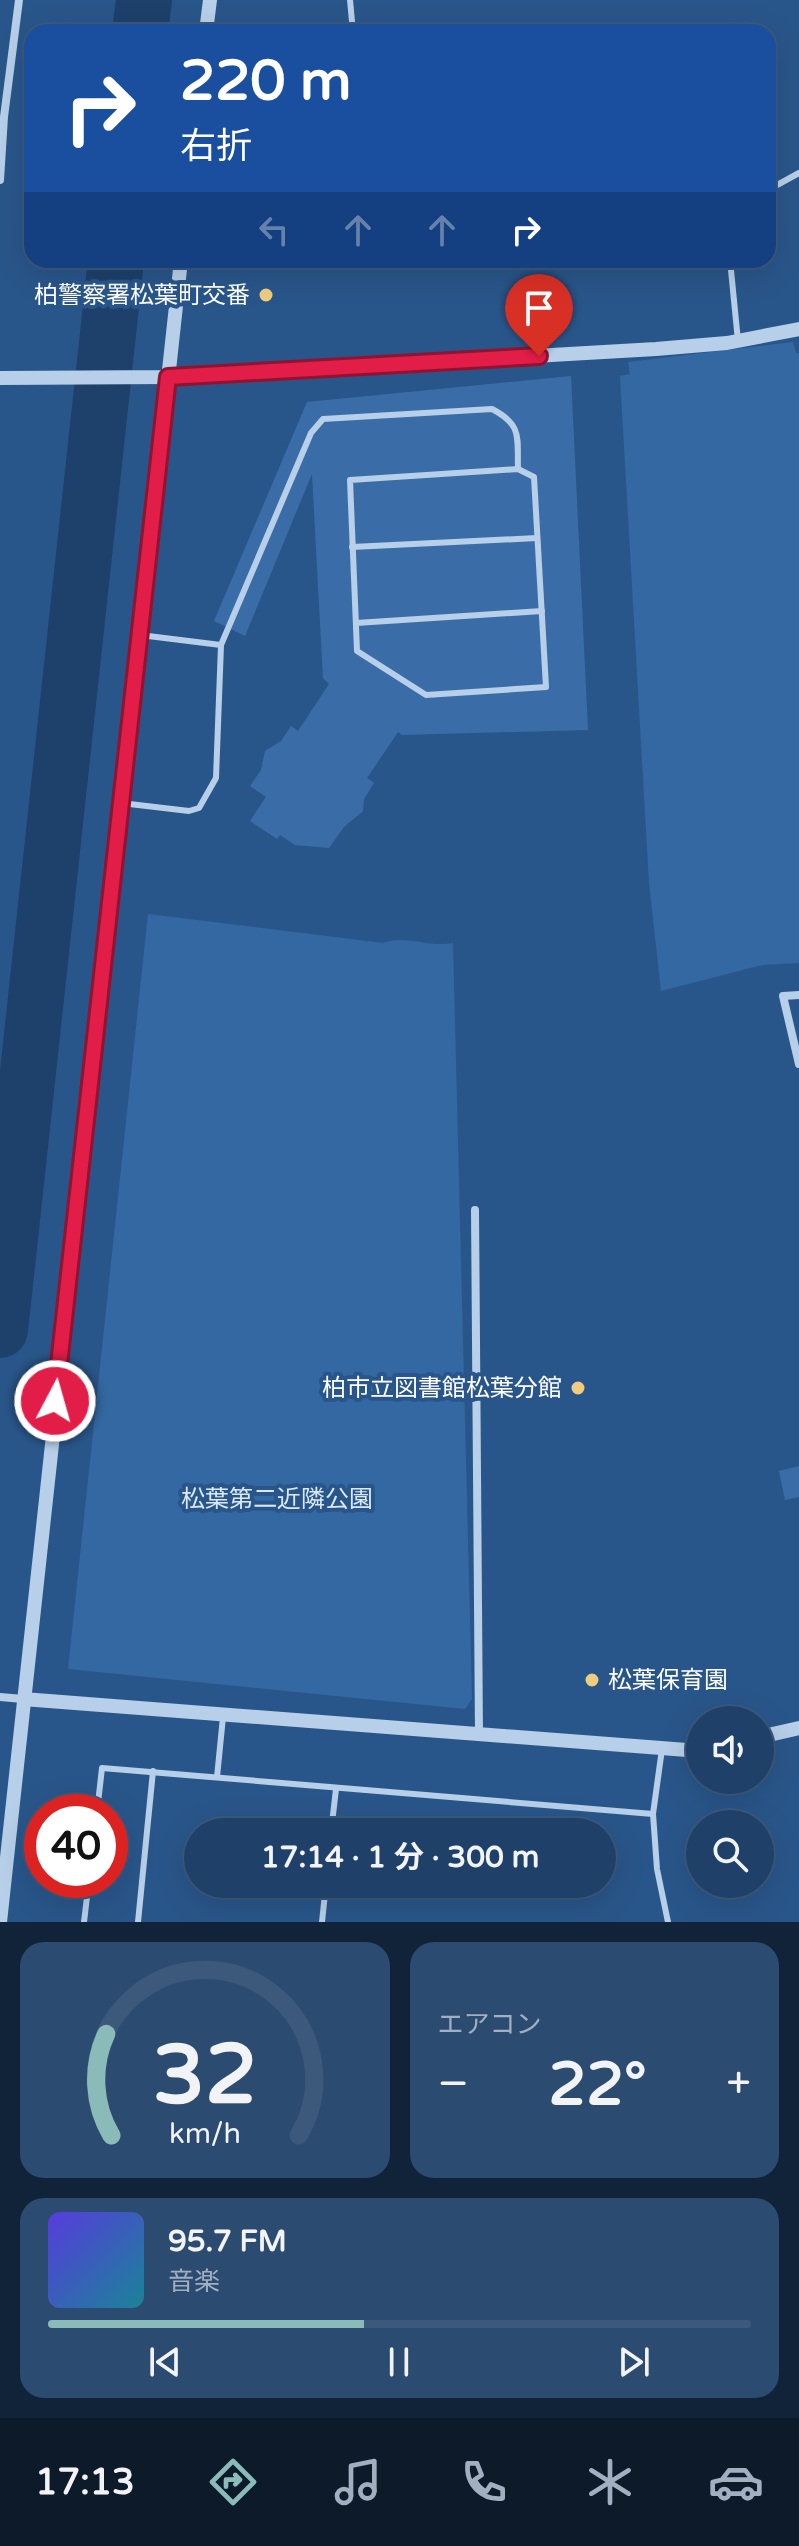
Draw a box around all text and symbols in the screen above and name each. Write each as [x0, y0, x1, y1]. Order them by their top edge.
text: 220 m [180, 48, 351, 115]
icon: right [48, 56, 152, 160]
text: 右折 [180, 125, 252, 168]
icon: left [252, 208, 296, 252]
icon: ahead [336, 208, 380, 252]
icon: ahead [420, 208, 464, 252]
icon: right [504, 208, 548, 252]
pin [505, 274, 573, 356]
place label: 柏警察署松葉町交番 [34, 281, 250, 310]
marker: 柏警察署松葉町交番 [257, 286, 275, 304]
icon: arrive [517, 286, 561, 330]
position arrow [13, 1359, 97, 1443]
place label: 柏市立図書館松葉分館 [322, 1374, 562, 1403]
marker: 柏市立図書館松葉分館 [569, 1379, 587, 1397]
park label: 松葉第二近隣公園 [181, 1485, 373, 1514]
place label: 松葉保育園 [608, 1666, 728, 1695]
marker: 松葉保育園 [583, 1671, 601, 1689]
map controls [686, 1706, 774, 1898]
button: sound [686, 1706, 774, 1794]
speed limit sign: 40 [24, 1794, 128, 1898]
button: search [686, 1810, 774, 1898]
text: 17:14 · 1 分 · 300 m [261, 1839, 539, 1876]
text: エアコン [438, 2009, 542, 2040]
text: 32 [153, 2026, 257, 2126]
text: 22° [549, 2049, 647, 2121]
text: − [438, 2058, 469, 2111]
text: + [726, 2058, 751, 2111]
text: km/h [169, 2117, 241, 2151]
text: 95.7 FM [168, 2223, 287, 2260]
text: 音楽 [168, 2266, 220, 2297]
icon: previous [143, 2340, 187, 2384]
icon: pause [377, 2340, 421, 2384]
icon: next [612, 2340, 656, 2384]
icon: directions [205, 2454, 261, 2510]
icon: music [330, 2454, 386, 2510]
icon: phone [456, 2454, 512, 2510]
icon: climate [582, 2454, 638, 2510]
icon: car [708, 2454, 764, 2510]
text: 17:13 [35, 2461, 135, 2504]

